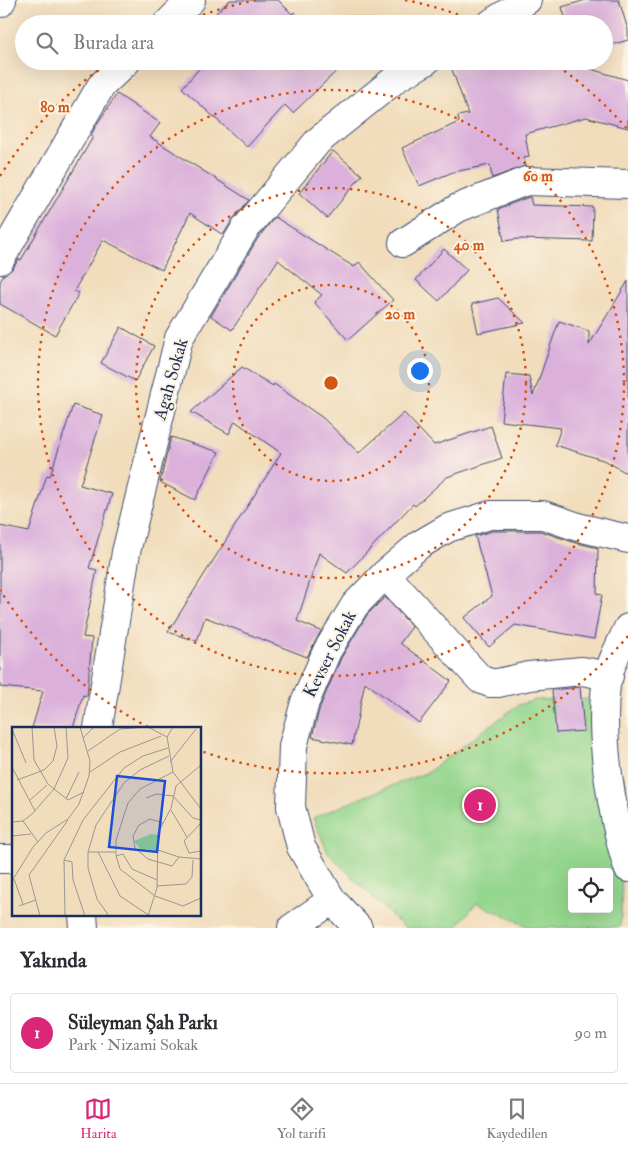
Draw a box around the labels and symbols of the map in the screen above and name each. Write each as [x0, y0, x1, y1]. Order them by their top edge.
text: 80 m [40, 98, 70, 117]
text: 60 m [523, 167, 553, 186]
text: 40 m [453, 236, 485, 255]
text: 20 m [385, 305, 415, 324]
street label: Agah Sokak [148, 335, 194, 424]
your location [407, 358, 433, 384]
centre of rings [322, 374, 340, 392]
street label: Kevser Sokak [298, 606, 362, 701]
inset map [12, 727, 201, 916]
pin: 1 [464, 786, 496, 824]

